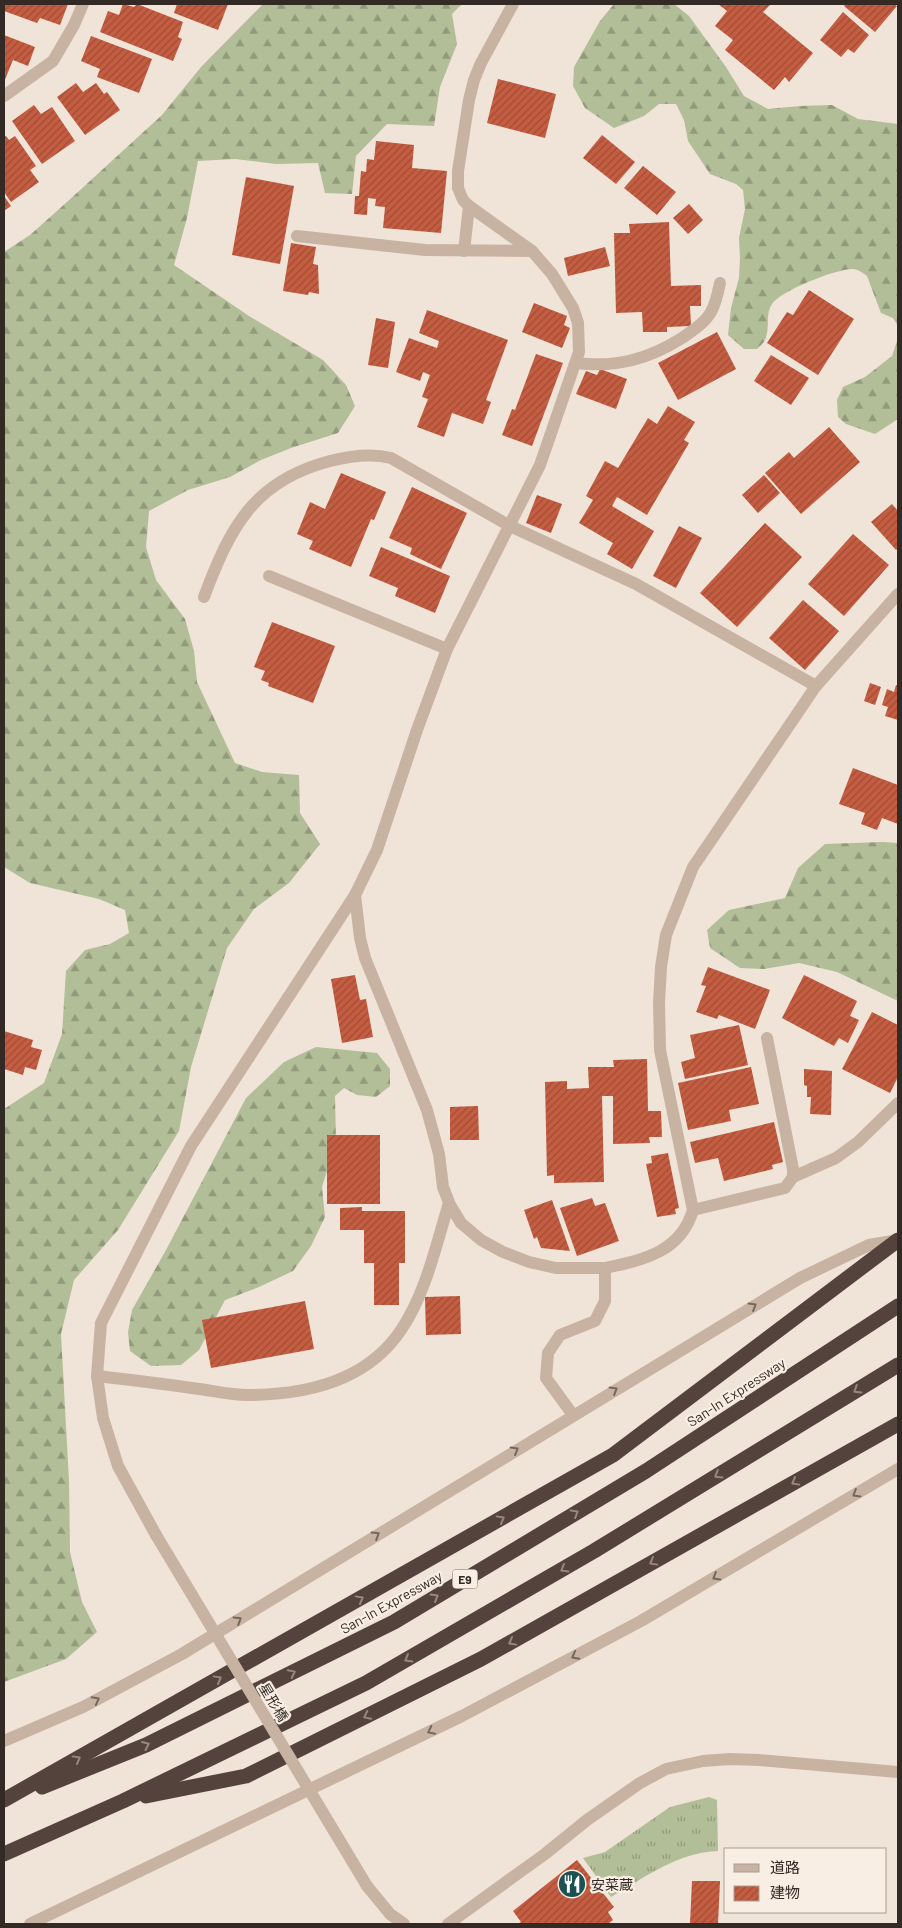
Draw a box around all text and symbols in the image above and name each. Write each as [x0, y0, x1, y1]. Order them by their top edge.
one-way arrow [748, 1303, 757, 1313]
street label: San-In Expressway [684, 1354, 789, 1430]
one-way arrow [853, 1384, 862, 1394]
one-way arrow [609, 1387, 618, 1397]
one-way arrow [509, 1447, 518, 1457]
one-way arrow [715, 1469, 724, 1479]
one-way arrow [791, 1476, 800, 1486]
one-way arrow [853, 1488, 862, 1498]
one-way arrow [569, 1510, 578, 1520]
one-way arrow [496, 1515, 505, 1525]
one-way arrow [371, 1532, 380, 1542]
one-way arrow [650, 1556, 659, 1566]
one-way arrow [561, 1562, 570, 1572]
street label: San-In Expressway [337, 1567, 445, 1637]
road number: E9 [452, 1570, 478, 1588]
one-way arrow [713, 1570, 722, 1580]
one-way arrow [430, 1593, 439, 1603]
one-way arrow [354, 1595, 363, 1605]
one-way arrow [232, 1617, 241, 1627]
one-way arrow [508, 1635, 517, 1645]
one-way arrow [571, 1650, 580, 1660]
one-way arrow [405, 1652, 414, 1662]
one-way arrow [286, 1669, 295, 1679]
one-way arrow [213, 1675, 222, 1685]
street label: 星形橋 [256, 1680, 292, 1724]
one-way arrow [91, 1696, 100, 1706]
one-way arrow [363, 1709, 372, 1720]
one-way arrow [427, 1725, 436, 1736]
one-way arrow [141, 1740, 150, 1751]
one-way arrow [71, 1755, 80, 1765]
legend [724, 1848, 887, 1913]
text: 道路 [770, 1858, 800, 1876]
restaurant icon: 安菜蔵 [557, 1869, 587, 1899]
place label: 安菜蔵 [591, 1876, 633, 1893]
text: 建物 [770, 1883, 800, 1901]

